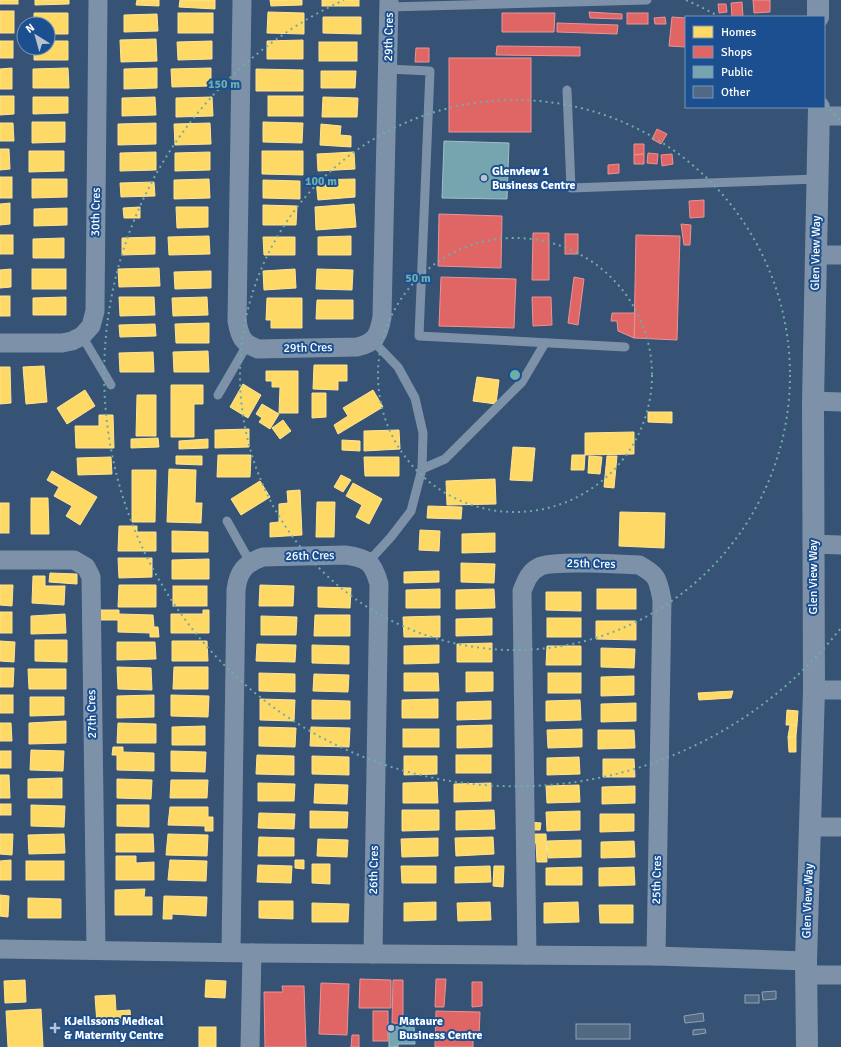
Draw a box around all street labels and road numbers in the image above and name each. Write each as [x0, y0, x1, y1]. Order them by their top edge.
street label: 29th Cres [381, 12, 397, 62]
street label: 30th Cres [88, 187, 104, 237]
street label: Glen View Way [808, 215, 824, 291]
street label: 29th Cres [283, 340, 333, 356]
street label: Glen View Way [806, 539, 821, 614]
street label: 26th Cres [285, 548, 335, 564]
street label: 25th Cres [566, 556, 616, 572]
street label: 27th Cres [84, 689, 100, 739]
street label: 26th Cres [366, 845, 382, 895]
street label: 25th Cres [649, 855, 665, 905]
street label: Glen View Way [799, 863, 817, 939]

